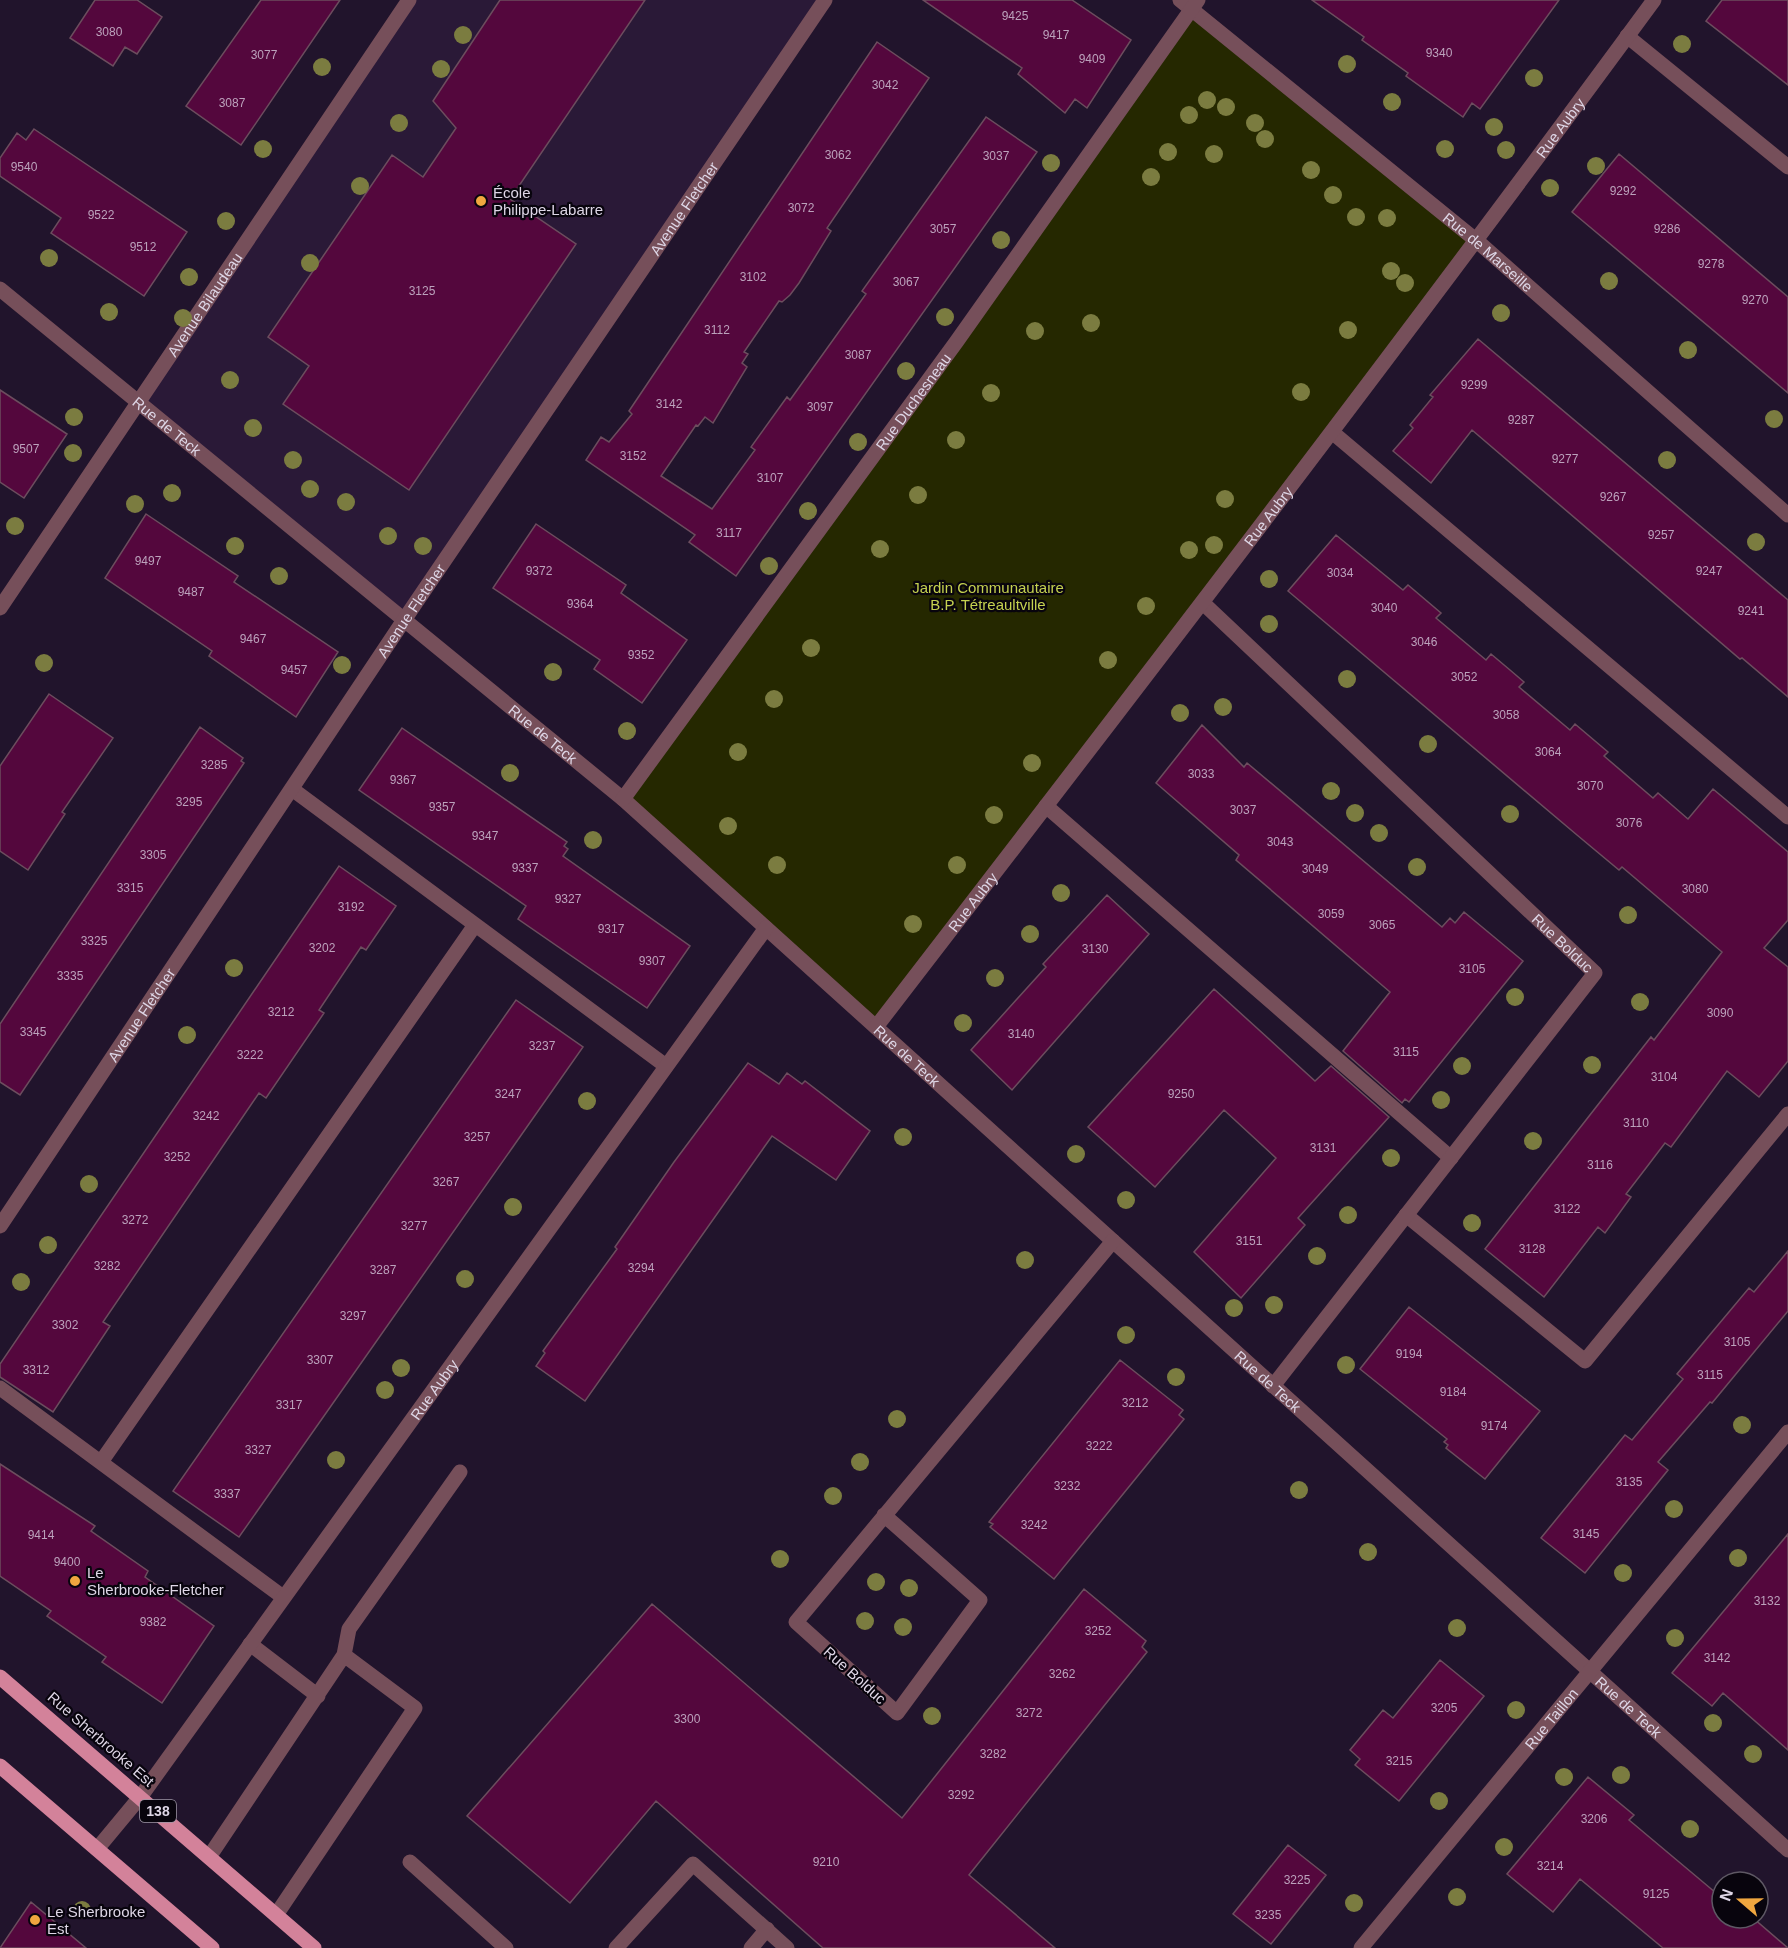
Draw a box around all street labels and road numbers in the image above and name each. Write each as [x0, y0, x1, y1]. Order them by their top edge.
street label: Rue Aubry [1532, 94, 1588, 161]
street label: Avenue Fletcher [646, 158, 721, 258]
street label: Rue de Marseille [1440, 209, 1537, 295]
street label: Avenue Bilaudeau [163, 249, 245, 359]
street label: Rue Duchesneau [872, 350, 954, 453]
street label: Rue de Teck [130, 393, 205, 459]
street label: Rue Aubry [1240, 482, 1296, 549]
street label: Avenue Fletcher [373, 560, 448, 660]
street label: Rue de Teck [506, 701, 581, 767]
street label: Rue Aubry [944, 868, 1001, 935]
street label: Rue Bolduc [1529, 910, 1597, 976]
street label: Avenue Fletcher [104, 965, 178, 1065]
street label: Rue de Teck [871, 1021, 944, 1090]
street label: Rue de Teck [1232, 1347, 1305, 1416]
street label: Rue Aubry [406, 1356, 461, 1423]
street label: Rue Bolduc [820, 1643, 890, 1708]
street label: Rue de Teck [1592, 1672, 1666, 1741]
street label: Rue Taillon [1521, 1684, 1581, 1752]
street label: Rue Sherbrooke Est [44, 1688, 158, 1790]
road number: 138 [140, 1800, 176, 1822]

